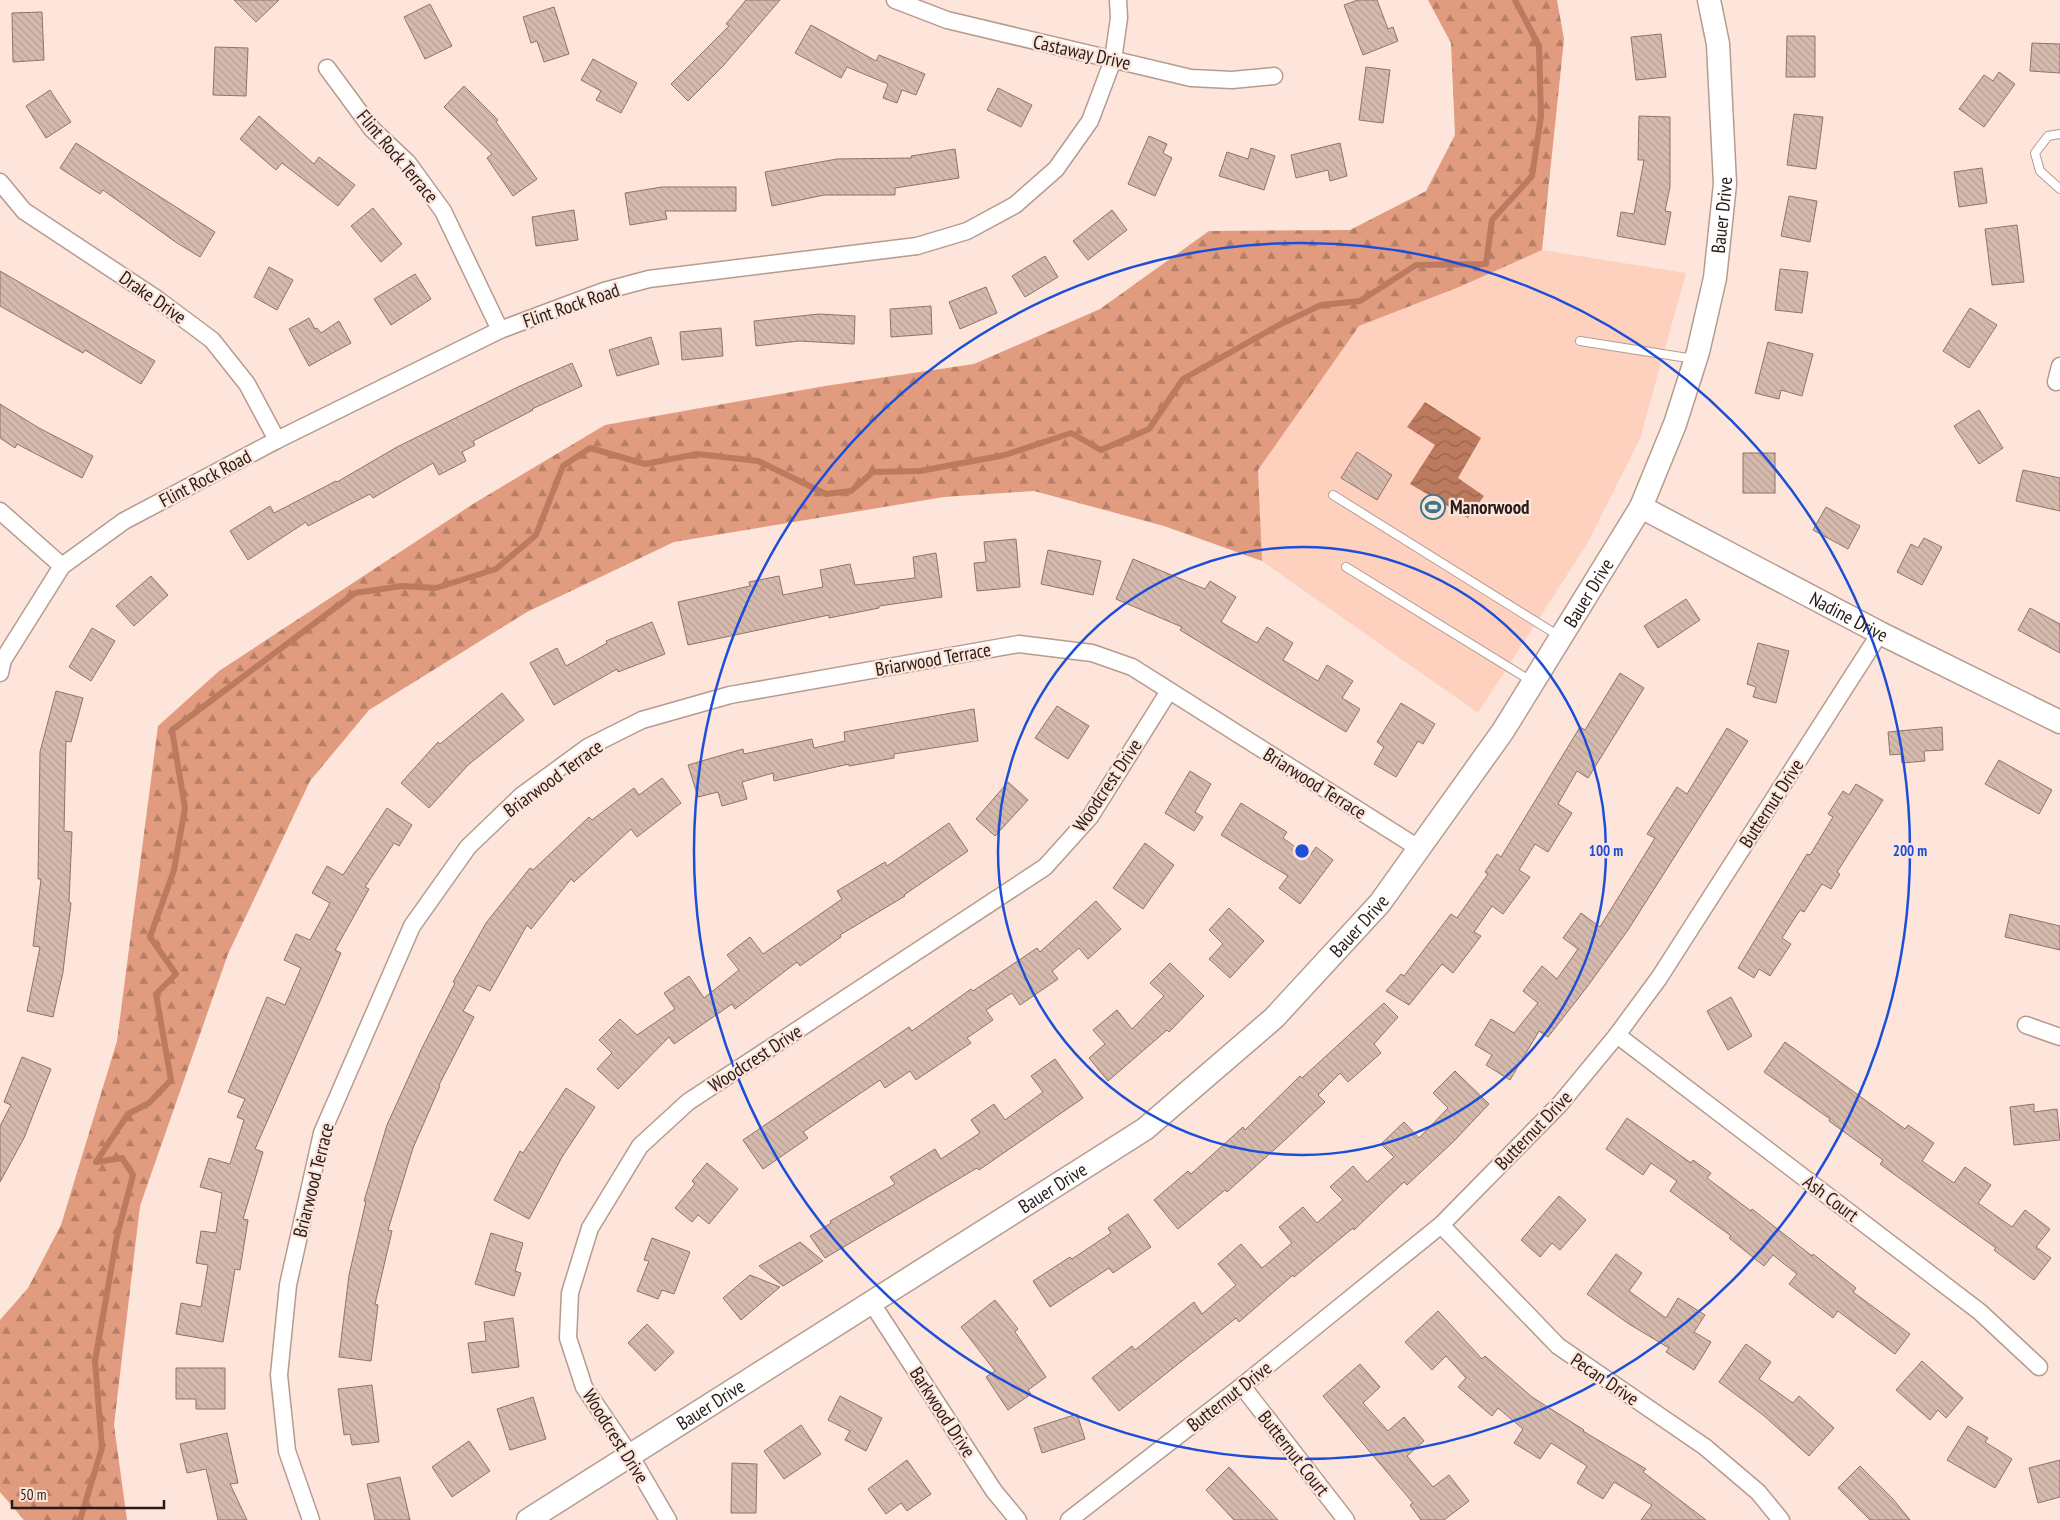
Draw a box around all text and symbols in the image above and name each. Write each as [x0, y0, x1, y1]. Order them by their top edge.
street label: Castaway Drive [1031, 29, 1133, 75]
street label: Flint Rock Terrace [352, 104, 444, 208]
street label: Bauer Drive [1706, 176, 1737, 254]
street label: Drake Drive [115, 265, 191, 329]
street label: Flint Rock Road [519, 277, 623, 333]
street label: Flint Rock Road [155, 444, 255, 512]
sports icon: Manorwood [1420, 494, 1446, 520]
place label: Manorwood [1450, 495, 1530, 519]
street label: Bauer Drive [1558, 554, 1619, 632]
street label: Nadine Drive [1806, 586, 1892, 647]
street label: Briarwood Terrace [873, 637, 993, 681]
street label: Briarwood Terrace [499, 734, 607, 822]
street label: Woodcrest Drive [1067, 734, 1147, 836]
street label: Briarwood Terrace [1259, 742, 1371, 824]
street label: Butternut Drive [1733, 754, 1809, 852]
text: 100 m [1589, 841, 1623, 860]
text: 200 m [1893, 841, 1927, 860]
centre of rings [1293, 842, 1311, 860]
street label: Bauer Drive [1324, 890, 1394, 962]
street label: Woodcrest Drive [704, 1019, 806, 1097]
street label: Butternut Drive [1489, 1085, 1577, 1175]
street label: Briarwood Terrace [287, 1120, 339, 1240]
street label: Bauer Drive [1014, 1157, 1091, 1218]
street label: Ash Court [1798, 1169, 1864, 1227]
street label: Pecan Drive [1566, 1348, 1644, 1411]
street label: Butternut Drive [1182, 1355, 1276, 1437]
street label: Barkwood Drive [905, 1362, 981, 1462]
street label: Bauer Drive [672, 1374, 749, 1435]
street label: Woodcrest Drive [578, 1384, 655, 1488]
street label: Butternut Court [1253, 1405, 1335, 1501]
scale bar [12, 1478, 165, 1510]
text: 50 m [20, 1485, 46, 1504]

